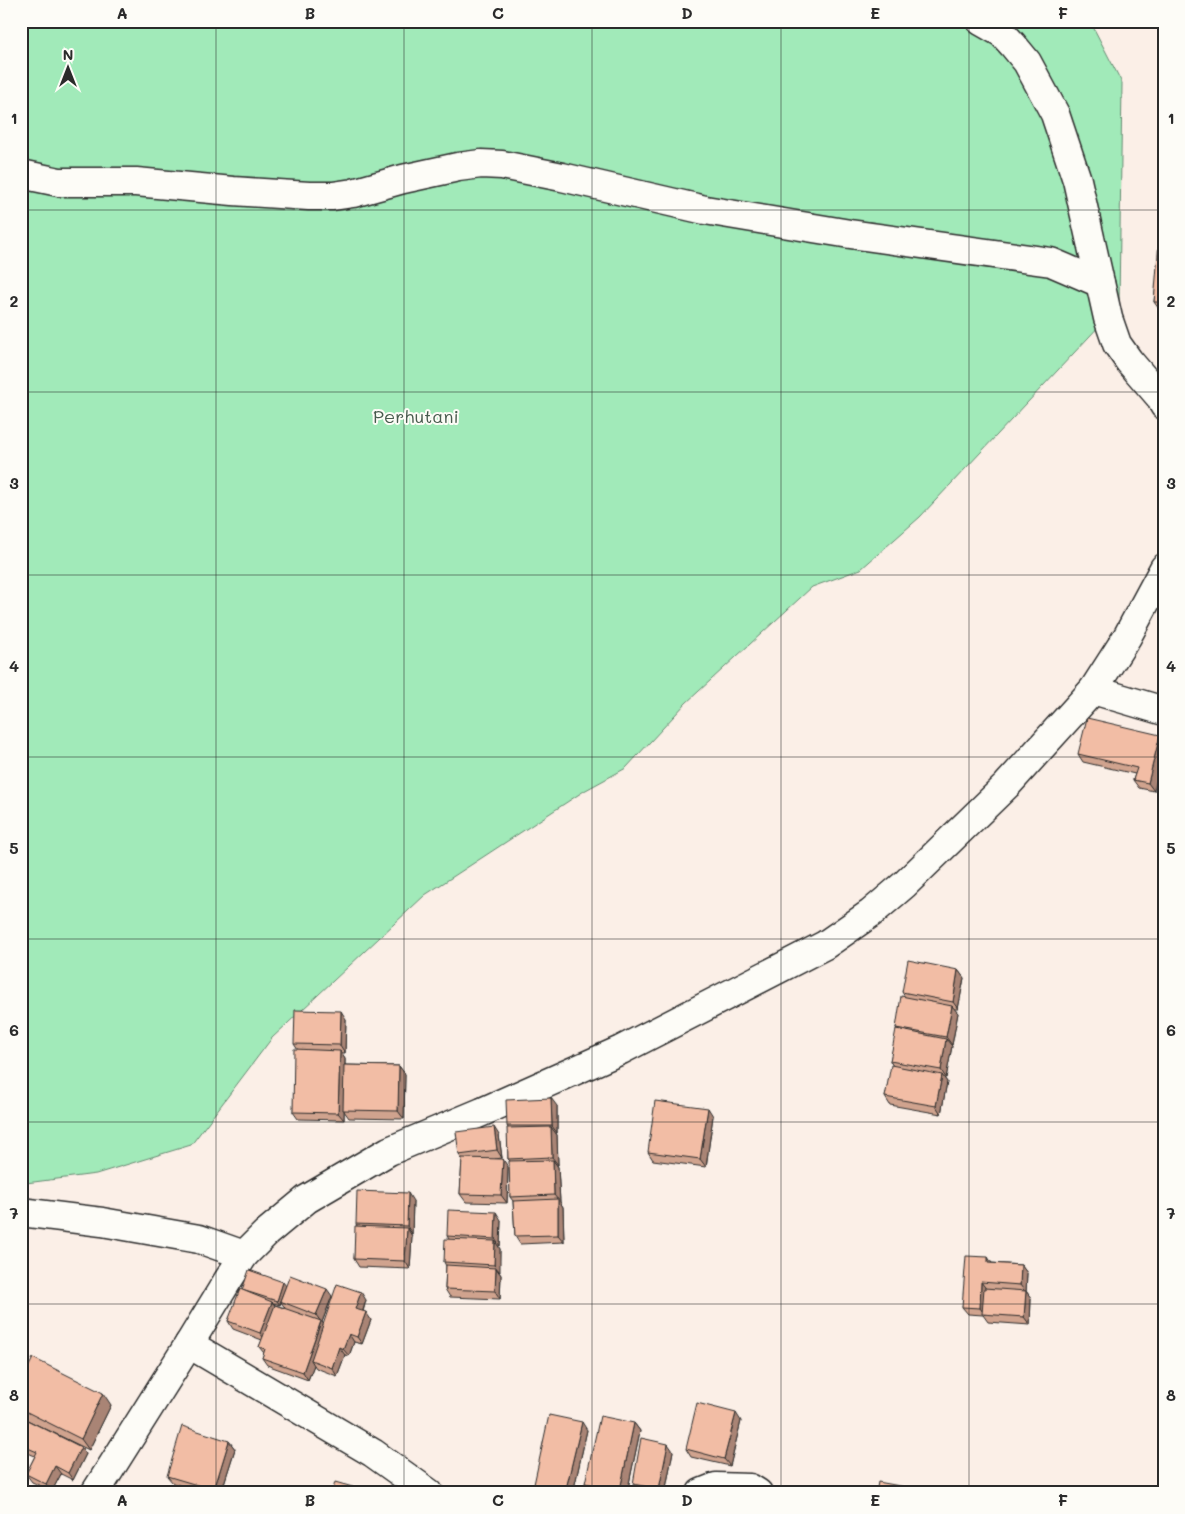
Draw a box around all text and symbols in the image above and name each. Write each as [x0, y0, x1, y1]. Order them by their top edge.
text: A [116, 2, 128, 23]
text: B [305, 2, 315, 23]
text: C [492, 2, 504, 23]
text: D [681, 2, 693, 23]
text: E [870, 2, 880, 23]
text: F [1058, 2, 1068, 23]
north arrow [42, 42, 92, 92]
text: N [63, 45, 73, 64]
text: 1 [10, 107, 18, 128]
text: 1 [1167, 107, 1175, 128]
text: 2 [10, 290, 19, 311]
text: 2 [1167, 290, 1176, 311]
park label: Perhutani [373, 404, 459, 428]
text: 3 [9, 472, 19, 493]
text: 3 [1166, 472, 1176, 493]
text: 4 [9, 655, 19, 676]
text: 4 [1166, 655, 1176, 676]
text: 5 [9, 837, 19, 858]
text: 5 [1166, 837, 1176, 858]
text: 6 [9, 1019, 19, 1040]
text: 6 [1166, 1019, 1176, 1040]
text: 7 [10, 1202, 19, 1223]
text: 7 [1167, 1202, 1176, 1223]
text: 8 [9, 1384, 19, 1405]
text: 8 [1166, 1384, 1176, 1405]
text: A [116, 1489, 128, 1510]
text: B [305, 1489, 315, 1510]
text: C [492, 1489, 504, 1510]
text: D [681, 1489, 693, 1510]
text: E [870, 1489, 880, 1510]
text: F [1058, 1489, 1068, 1510]

